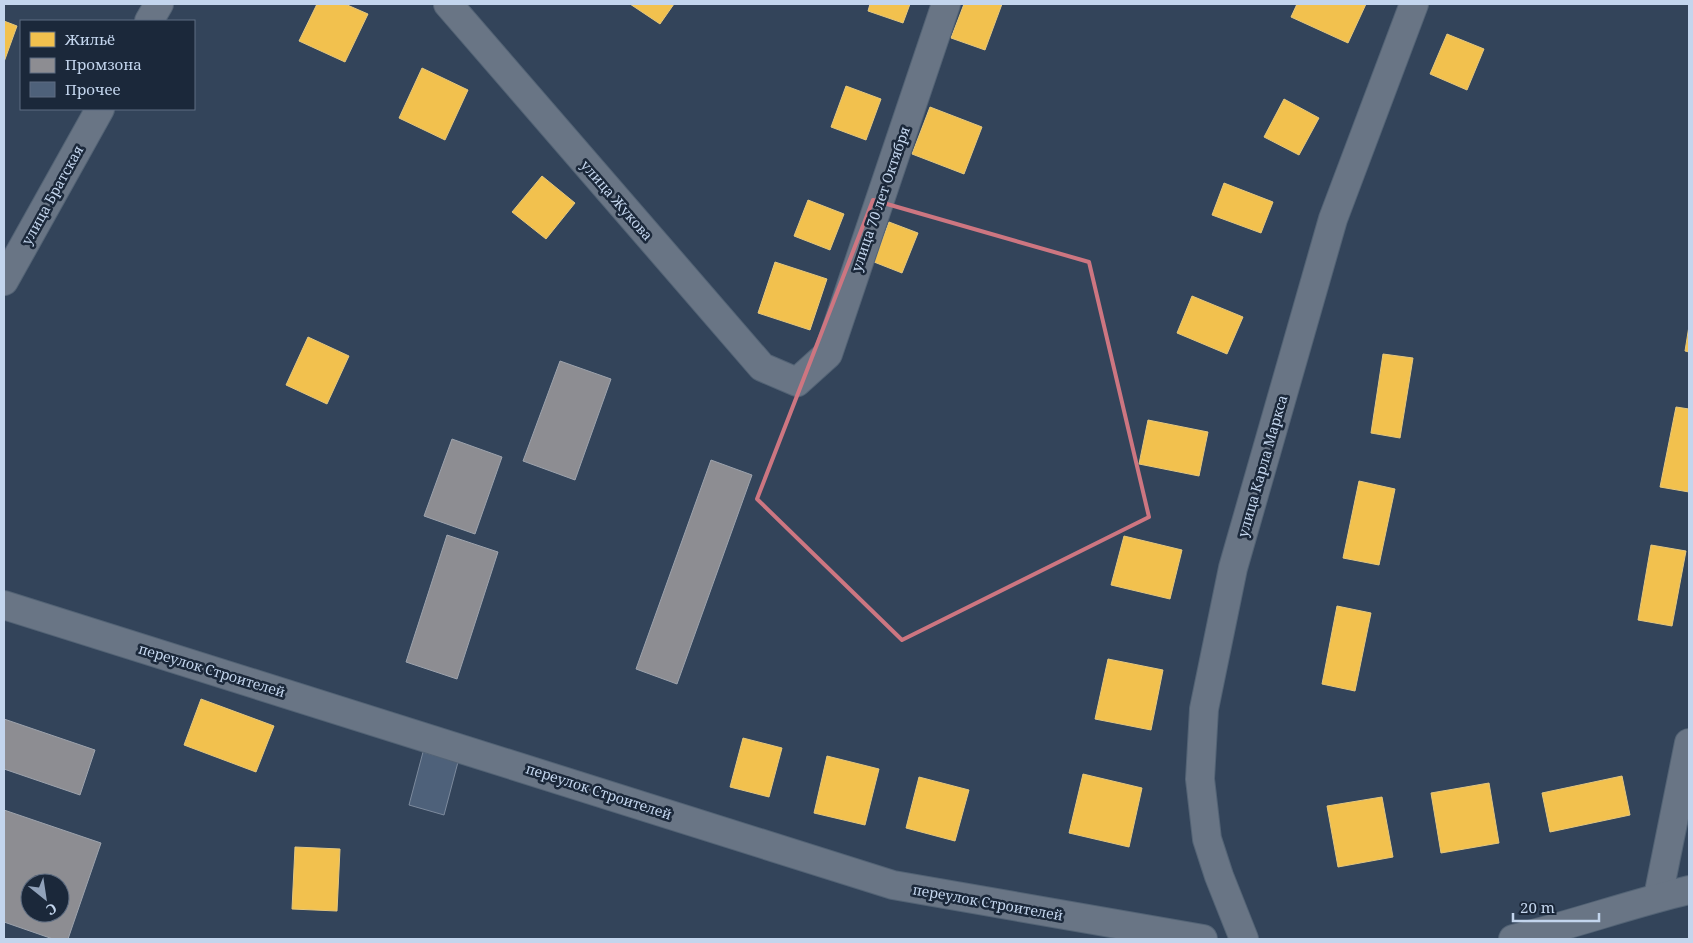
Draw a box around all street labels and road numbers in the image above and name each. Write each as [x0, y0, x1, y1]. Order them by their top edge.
street label: улица 70 лет Октября [846, 124, 914, 274]
street label: улица Братская [17, 142, 87, 248]
street label: улица Жукова [577, 156, 657, 244]
street label: улица Карла Маркса [1233, 393, 1291, 539]
street label: переулок Строителей [136, 639, 288, 701]
street label: переулок Строителей [524, 758, 674, 824]
street label: переулок Строителей [911, 879, 1065, 925]

